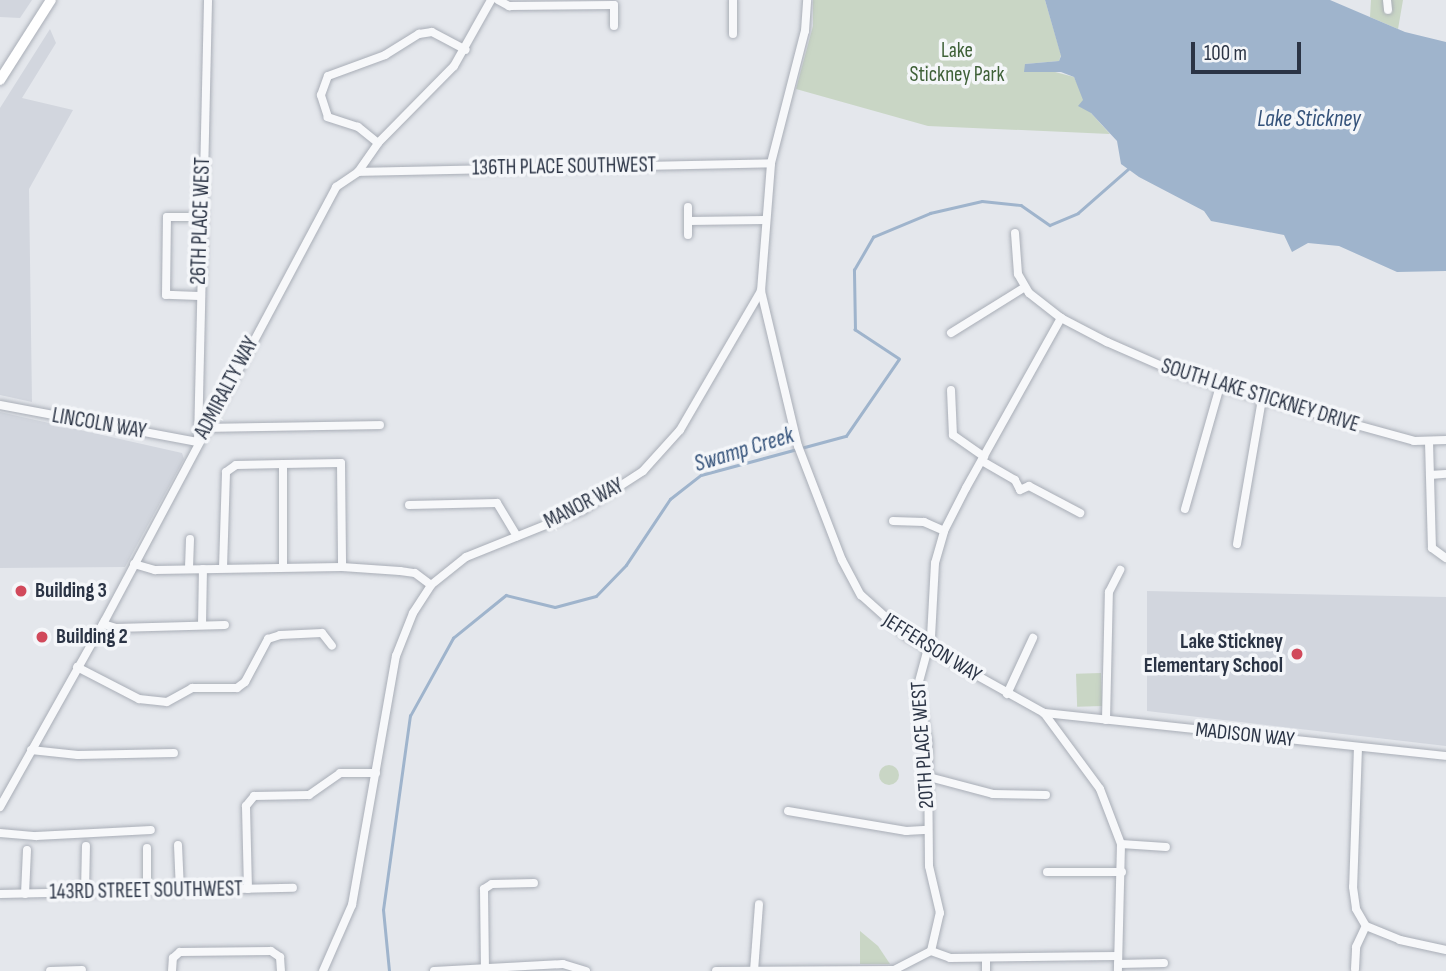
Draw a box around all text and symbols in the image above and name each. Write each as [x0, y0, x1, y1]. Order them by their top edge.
scale bar [1194, 28, 1304, 72]
park label: Lake Stickney Park [909, 38, 1005, 88]
text: 100 m [1204, 41, 1247, 66]
water label: Lake Stickney [1257, 105, 1361, 133]
street label: 136TH PLACE SOUTHWEST [472, 153, 656, 181]
street label: 26TH PLACE WEST [186, 157, 216, 285]
street label: ADMIRALTY WAY [190, 333, 264, 443]
street label: SOUTH LAKE STICKNEY DRIVE [1158, 354, 1362, 438]
street label: LINCOLN WAY [50, 403, 148, 445]
water label: Swamp Creek [691, 422, 797, 478]
street label: MANOR WAY [540, 473, 628, 535]
place label: Building 3 [35, 578, 107, 604]
marker: Building 3 [13, 583, 29, 599]
street label: JEFFERSON WAY [878, 608, 986, 688]
place label: Building 2 [56, 624, 128, 650]
marker: Building 2 [34, 629, 50, 645]
place label: Lake Stickney Elementary School [1144, 629, 1283, 679]
marker: Lake Stickney Elementary School [1289, 646, 1305, 662]
street label: 20TH PLACE WEST [906, 681, 940, 809]
street label: MADISON WAY [1194, 717, 1296, 753]
street label: 143RD STREET SOUTHWEST [49, 877, 243, 905]

